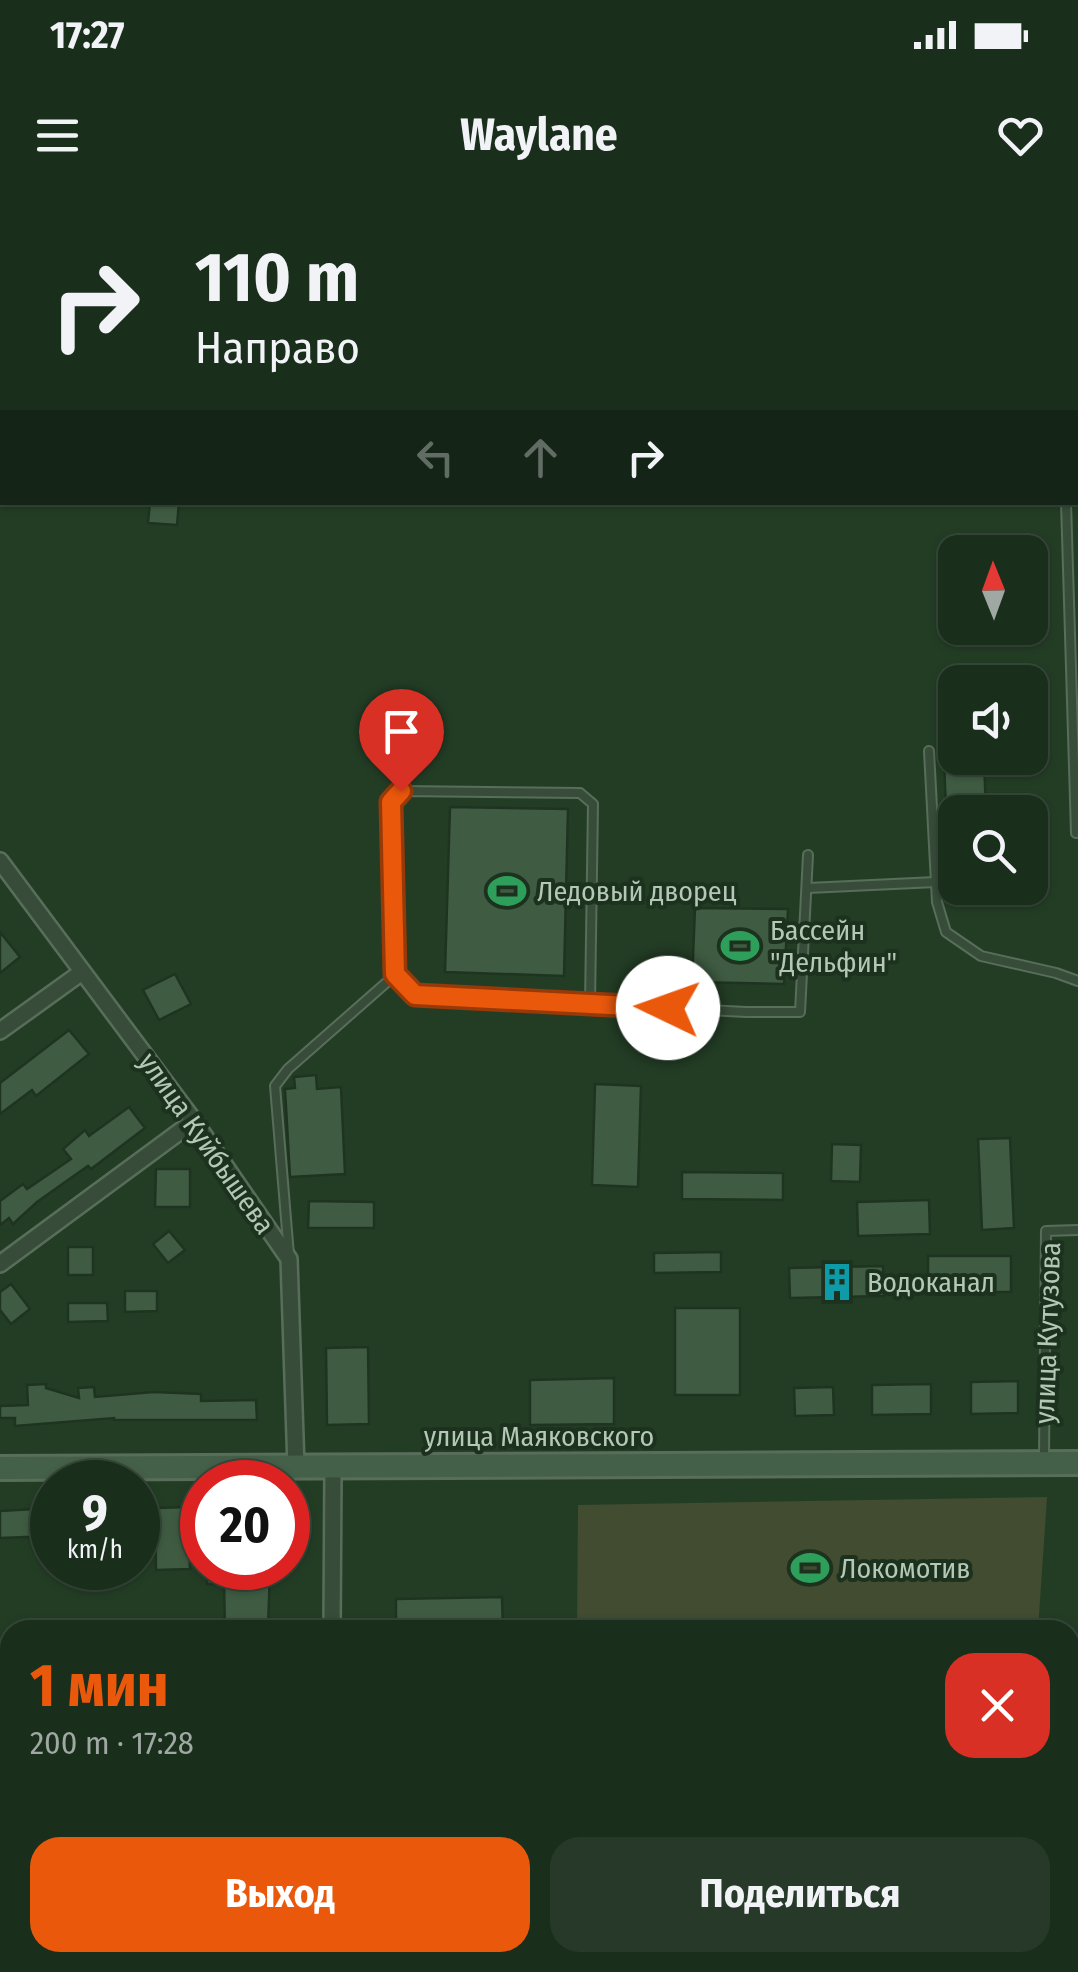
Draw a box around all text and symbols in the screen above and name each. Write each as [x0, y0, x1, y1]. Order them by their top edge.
text: 17:27 [50, 12, 125, 58]
icon: menu [30, 108, 85, 163]
text: Waylane [460, 108, 618, 162]
icon: heart [993, 108, 1048, 163]
text: 110 m [195, 236, 359, 320]
icon: right [30, 240, 160, 370]
text: Направо [195, 321, 360, 375]
icon: left [408, 430, 463, 485]
icon: ahead [513, 430, 568, 485]
icon: right [618, 430, 673, 485]
north arrow [938, 535, 1048, 645]
map controls [938, 535, 1048, 905]
button: sound [938, 665, 1048, 775]
pin [359, 689, 444, 792]
icon: arrive [374, 704, 429, 759]
button: search [938, 795, 1048, 905]
sports icon: Ледовый дворец [486, 870, 528, 912]
place label: Ледовый дворец [537, 875, 737, 908]
place label: Бассейн "Дельфин" [770, 914, 897, 979]
sports icon: Бассейн "Дельфин" [719, 925, 761, 967]
position arrow [616, 956, 720, 1060]
street label: улица Куйбышева [132, 1046, 281, 1240]
street label: улица Кутузова [1028, 1241, 1067, 1425]
building icon: Водоканал [816, 1261, 858, 1303]
place label: Водоканал [867, 1266, 995, 1299]
street label: улица Маяковского [424, 1420, 654, 1453]
speed limit sign: 20 [180, 1460, 310, 1590]
text: 9 [82, 1483, 108, 1543]
text: km/h [67, 1535, 123, 1565]
sports icon: Локомотив [789, 1547, 831, 1589]
place label: Локомотив [840, 1552, 970, 1585]
text: 1 мин [30, 1650, 169, 1722]
button: close [945, 1653, 1050, 1758]
text: 200 m · 17:28 [30, 1724, 194, 1762]
button: Выход [30, 1837, 530, 1952]
button: Поделиться [550, 1837, 1050, 1952]

